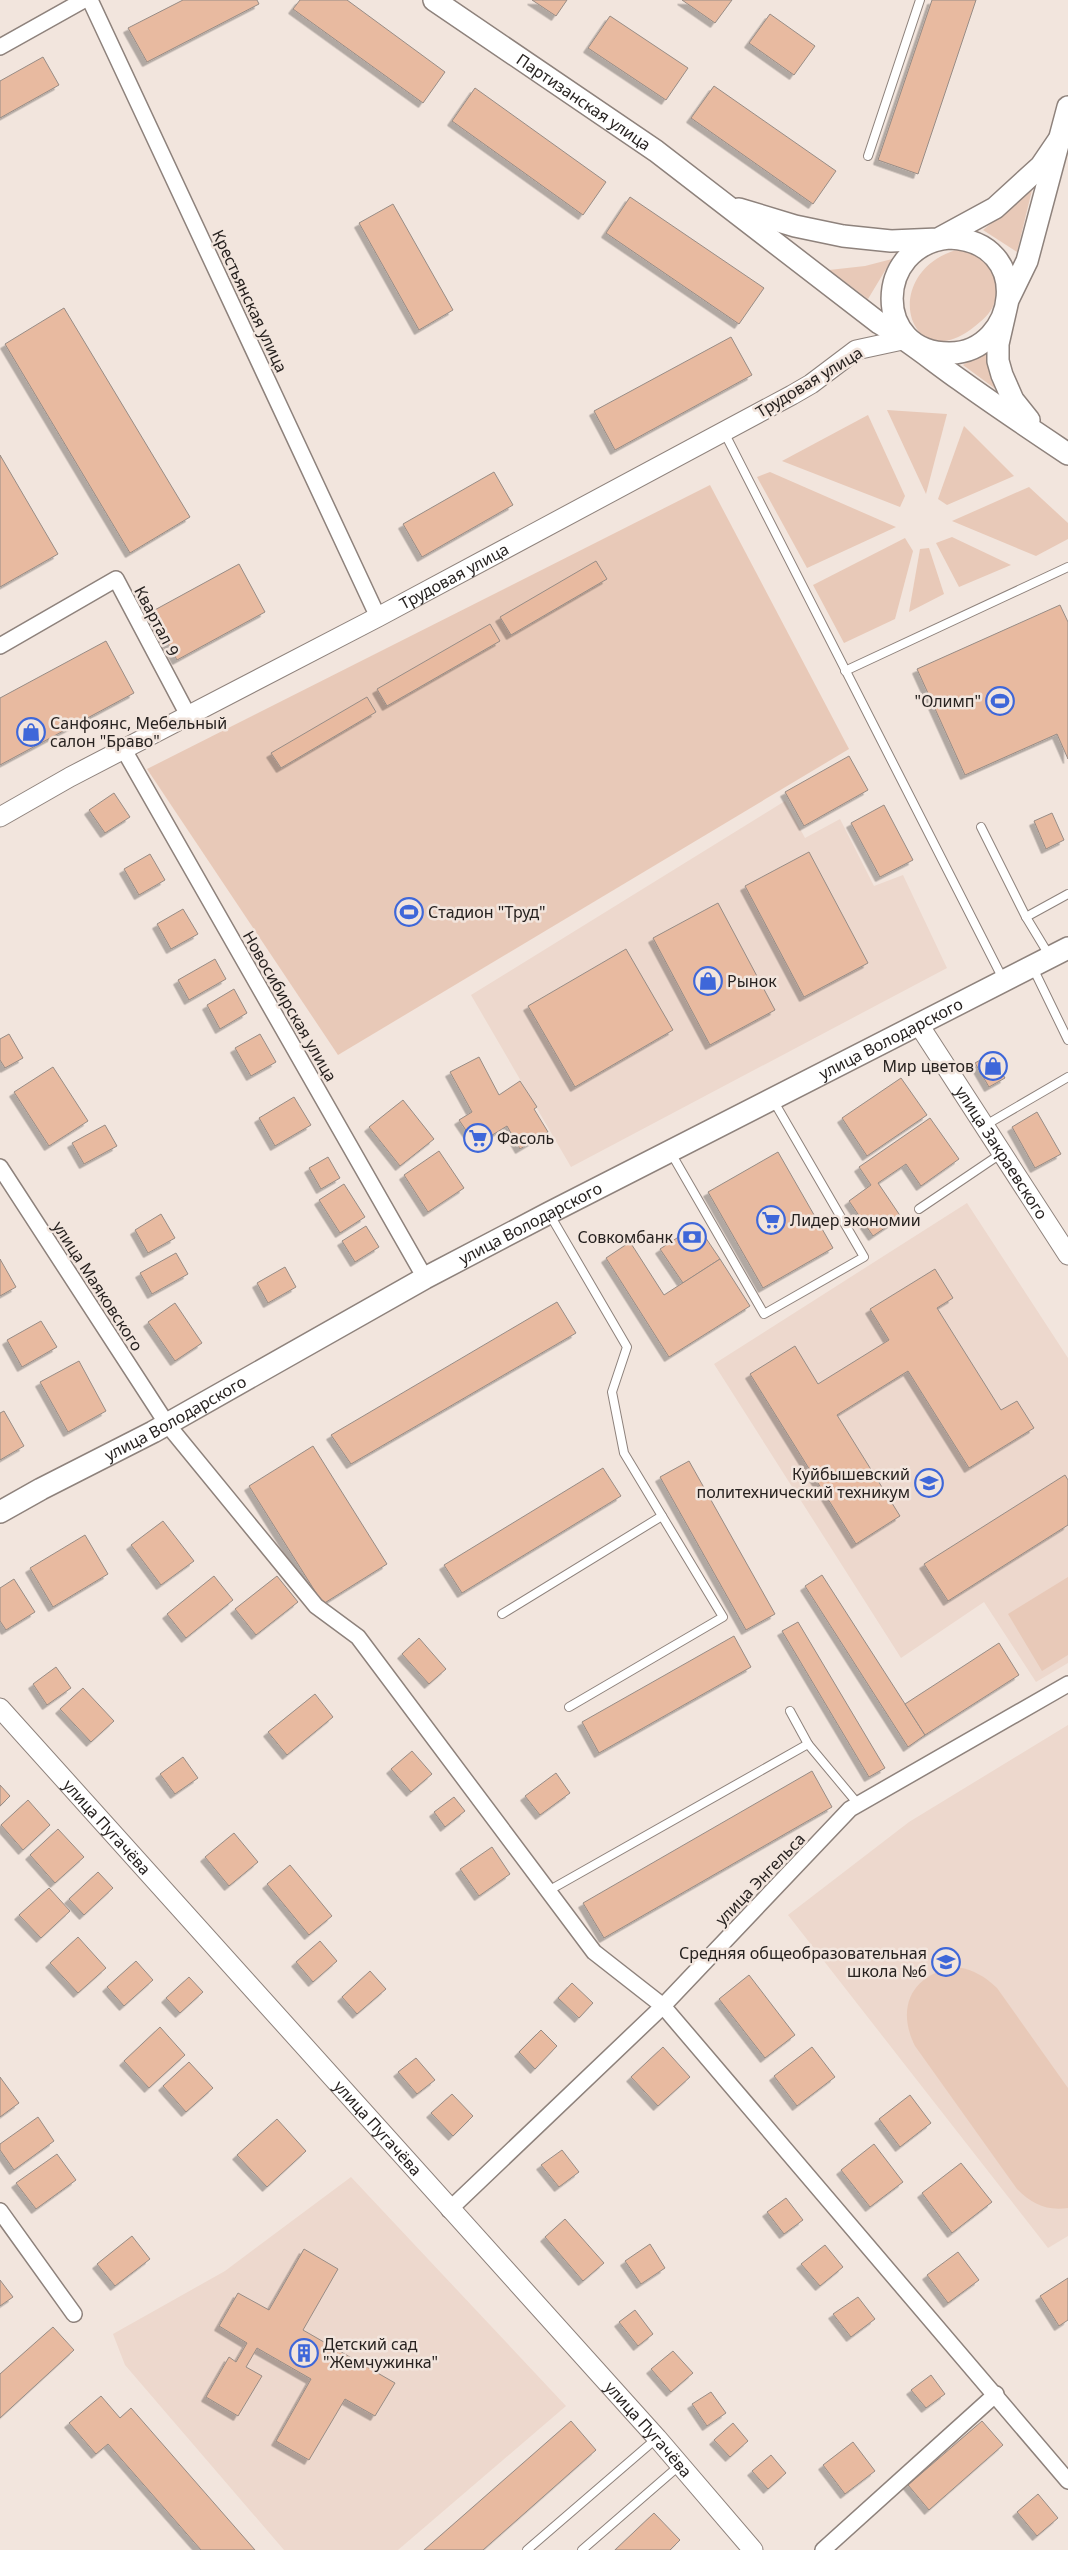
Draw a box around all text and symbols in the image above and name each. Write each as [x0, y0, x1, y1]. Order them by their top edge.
street label: Партизанская улица [512, 48, 655, 155]
street label: Крестьянская улица [207, 226, 293, 376]
street label: Трудовая улица [752, 341, 866, 423]
street label: Трудовая улица [396, 538, 513, 615]
street label: Квартал 9 [129, 582, 185, 660]
sports icon: "Олимп" [985, 686, 1015, 716]
place label: "Олимп" [915, 690, 981, 712]
place label: Санфоянс, Мебельный салон "Браво" [50, 712, 227, 752]
shop icon: Санфоянс, Мебельный салон "Браво" [16, 717, 46, 747]
sports icon: Стадион "Труд" [394, 897, 424, 927]
place label: Стадион "Труд" [428, 901, 546, 923]
street label: Новосибирская улица [238, 927, 342, 1085]
shop icon: Рынок [693, 966, 723, 996]
place label: Рынок [727, 970, 777, 992]
street label: улица Володарского [815, 993, 966, 1084]
shop icon: Мир цветов [978, 1051, 1008, 1081]
place label: Мир цветов [882, 1055, 974, 1077]
street label: улица Закраевского [950, 1082, 1053, 1223]
supermarket icon: Фасоль [463, 1123, 493, 1153]
place label: Фасоль [497, 1127, 554, 1149]
street label: улица Володарского [455, 1177, 606, 1269]
supermarket icon: Лидер экономии [756, 1205, 786, 1235]
place label: Лидер экономии [790, 1209, 921, 1231]
street label: улица Маяковского [48, 1217, 148, 1355]
bank icon: Совкомбанк [677, 1222, 707, 1252]
place label: Совкомбанк [577, 1226, 673, 1248]
street label: улица Володарского [101, 1370, 250, 1466]
place label: Куйбышевский политехнический техникум [696, 1463, 910, 1503]
school or university icon: Куйбышевский политехнический техникум [914, 1468, 944, 1498]
street label: улица Пугачёва [58, 1774, 156, 1879]
street label: улица Энгельса [710, 1828, 810, 1930]
place label: Средняя общеобразовательная школа №6 [679, 1942, 927, 1982]
school or university icon: Средняя общеобразовательная школа №6 [931, 1947, 961, 1977]
street label: улица Пугачёва [329, 2075, 427, 2181]
place label: Детский сад "Жемчужинка" [323, 2333, 438, 2373]
building icon: Детский сад "Жемчужинка" [289, 2338, 319, 2368]
street label: улица Пугачёва [600, 2376, 697, 2482]

